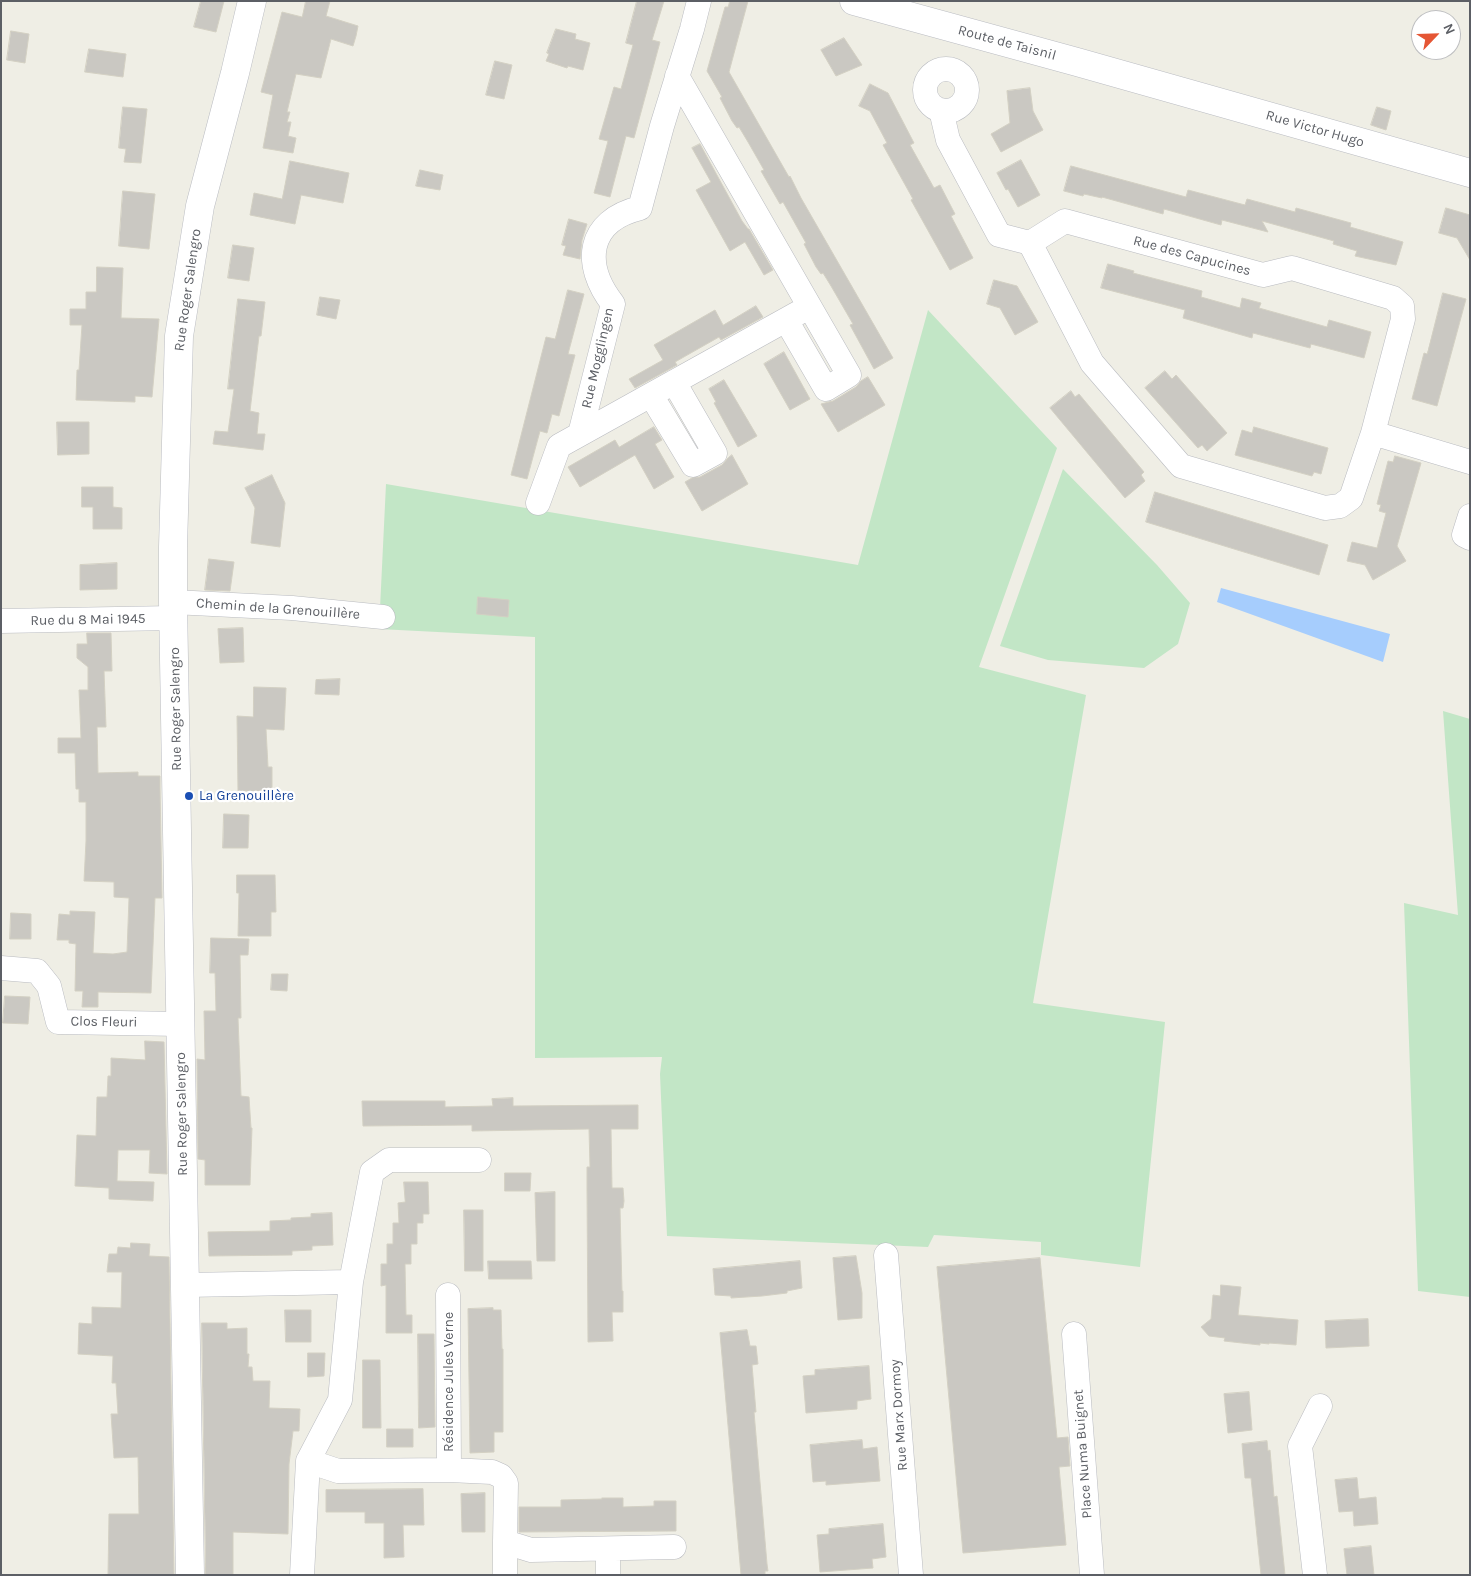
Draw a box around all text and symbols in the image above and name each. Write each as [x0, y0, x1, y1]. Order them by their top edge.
north arrow [1411, 10, 1461, 60]
text: N [1439, 21, 1459, 37]
street label: Route de Taisnil [956, 22, 1058, 64]
street label: Rue Victor Hugo [1264, 107, 1366, 151]
street label: Rue Roger Salengro [171, 228, 205, 352]
street label: Rue des Capucines [1131, 232, 1253, 280]
street label: Rue Mogglingen [578, 306, 618, 410]
street label: Chemin de la Grenouillère [195, 595, 361, 623]
street label: Rue du 8 Mai 1945 [30, 611, 146, 629]
street label: Rue Roger Salengro [167, 647, 185, 771]
place label: La Grenouillère [199, 788, 294, 804]
marker: La Grenouillère [183, 790, 195, 802]
street label: Clos Fleuri [70, 1013, 138, 1031]
street label: Rue Roger Salengro [173, 1052, 191, 1176]
street label: Résidence Jules Verne [441, 1312, 457, 1452]
street label: Rue Marx Dormoy [887, 1359, 911, 1471]
street label: Place Numa Buignet [1070, 1389, 1096, 1519]

